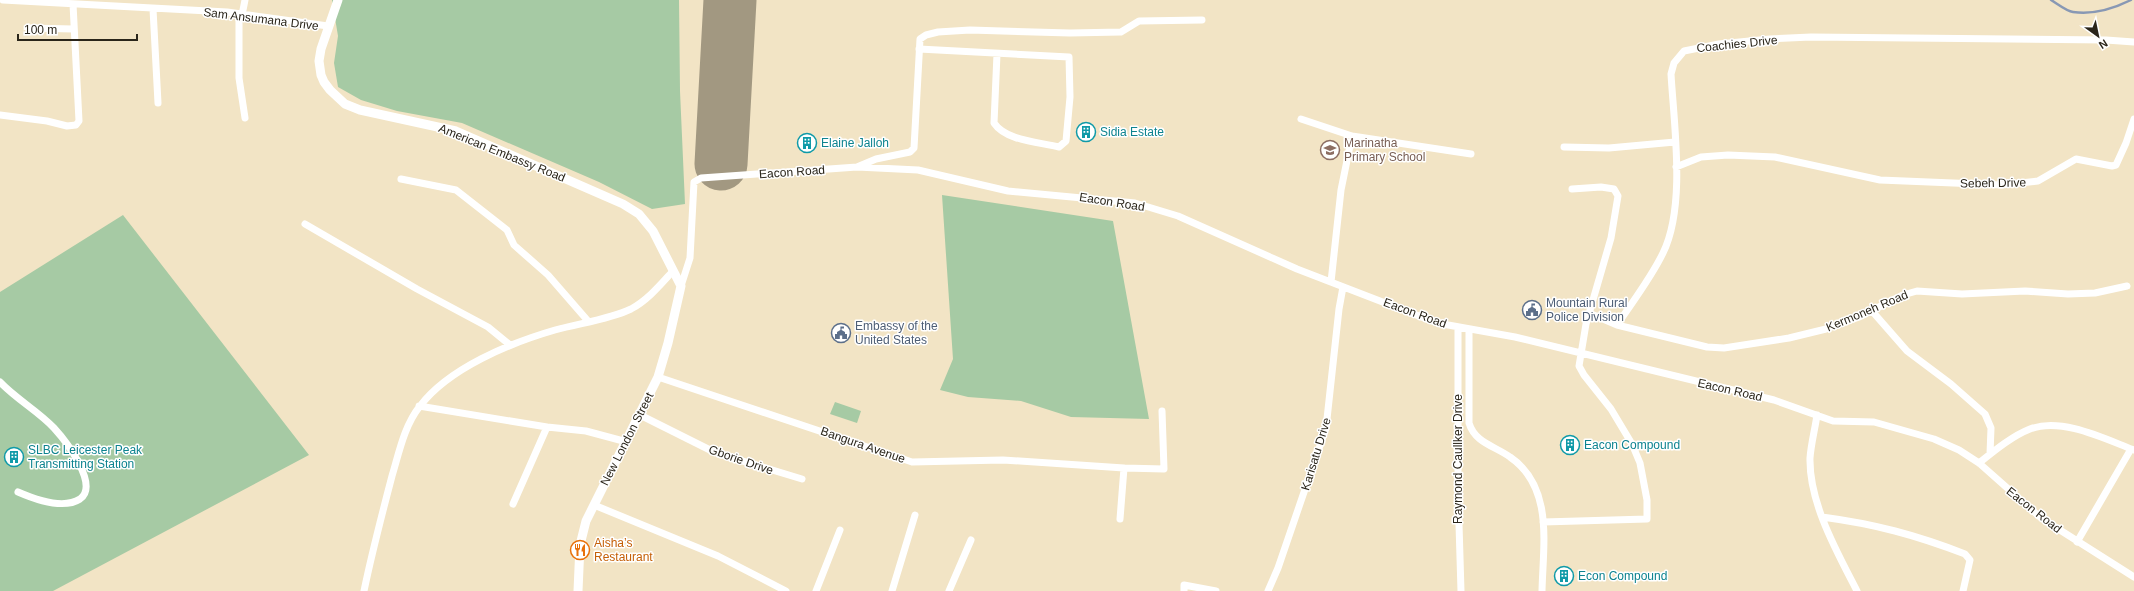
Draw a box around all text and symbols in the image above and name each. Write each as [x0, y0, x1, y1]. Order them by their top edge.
street label: Sam Ansumana Drive [203, 5, 320, 33]
scale bar [18, 16, 137, 42]
north arrow [2078, 16, 2118, 56]
text: 100 m [24, 23, 57, 37]
street label: Coachies Drive [1696, 33, 1779, 55]
text: N [2097, 37, 2110, 52]
street label: American Embassy Road [437, 121, 567, 185]
building icon: Sidia Estate [1075, 121, 1097, 143]
place label: Sidia Estate [1100, 125, 1164, 139]
building icon: Elaine Jalloh [796, 132, 818, 154]
place label: Elaine Jalloh [821, 136, 889, 150]
place label: Marinatha Primary School [1344, 136, 1425, 164]
school or university icon: Marinatha Primary School [1319, 139, 1341, 161]
street label: Eacon Road [759, 163, 825, 181]
street label: Sebeh Drive [1960, 175, 2026, 191]
street label: Eacon Road [1078, 190, 1146, 214]
street label: Kermoneh Road [1824, 287, 1910, 335]
street label: Eacon Road [1382, 295, 1448, 331]
place label: Mountain Rural Police Division [1546, 296, 1627, 324]
public building icon: Mountain Rural Police Division [1521, 299, 1543, 321]
place label: Embassy of the United States [855, 319, 938, 347]
public building icon: Embassy of the United States [830, 322, 852, 344]
street label: Eacon Road [1696, 376, 1764, 404]
street label: New London Street [597, 389, 657, 488]
street label: Raymond Caullker Drive [1451, 394, 1465, 524]
street label: Karisatu Drive [1298, 416, 1334, 492]
street label: Bangura Avenue [819, 424, 907, 466]
building icon: Eacon Compound [1559, 434, 1581, 456]
place label: Eacon Compound [1584, 438, 1680, 452]
street label: Gborie Drive [707, 442, 775, 478]
place label: SLBC Leicester Peak Transmitting Station [28, 443, 143, 471]
building icon: SLBC Leicester Peak Transmitting Station [3, 446, 25, 468]
street label: Eacon Road [2004, 484, 2064, 536]
place label: Aisha’s Restaurant [594, 536, 653, 564]
restaurant icon: Aisha’s Restaurant [569, 539, 591, 561]
building icon: Econ Compound [1553, 565, 1575, 587]
place label: Econ Compound [1578, 569, 1667, 583]

